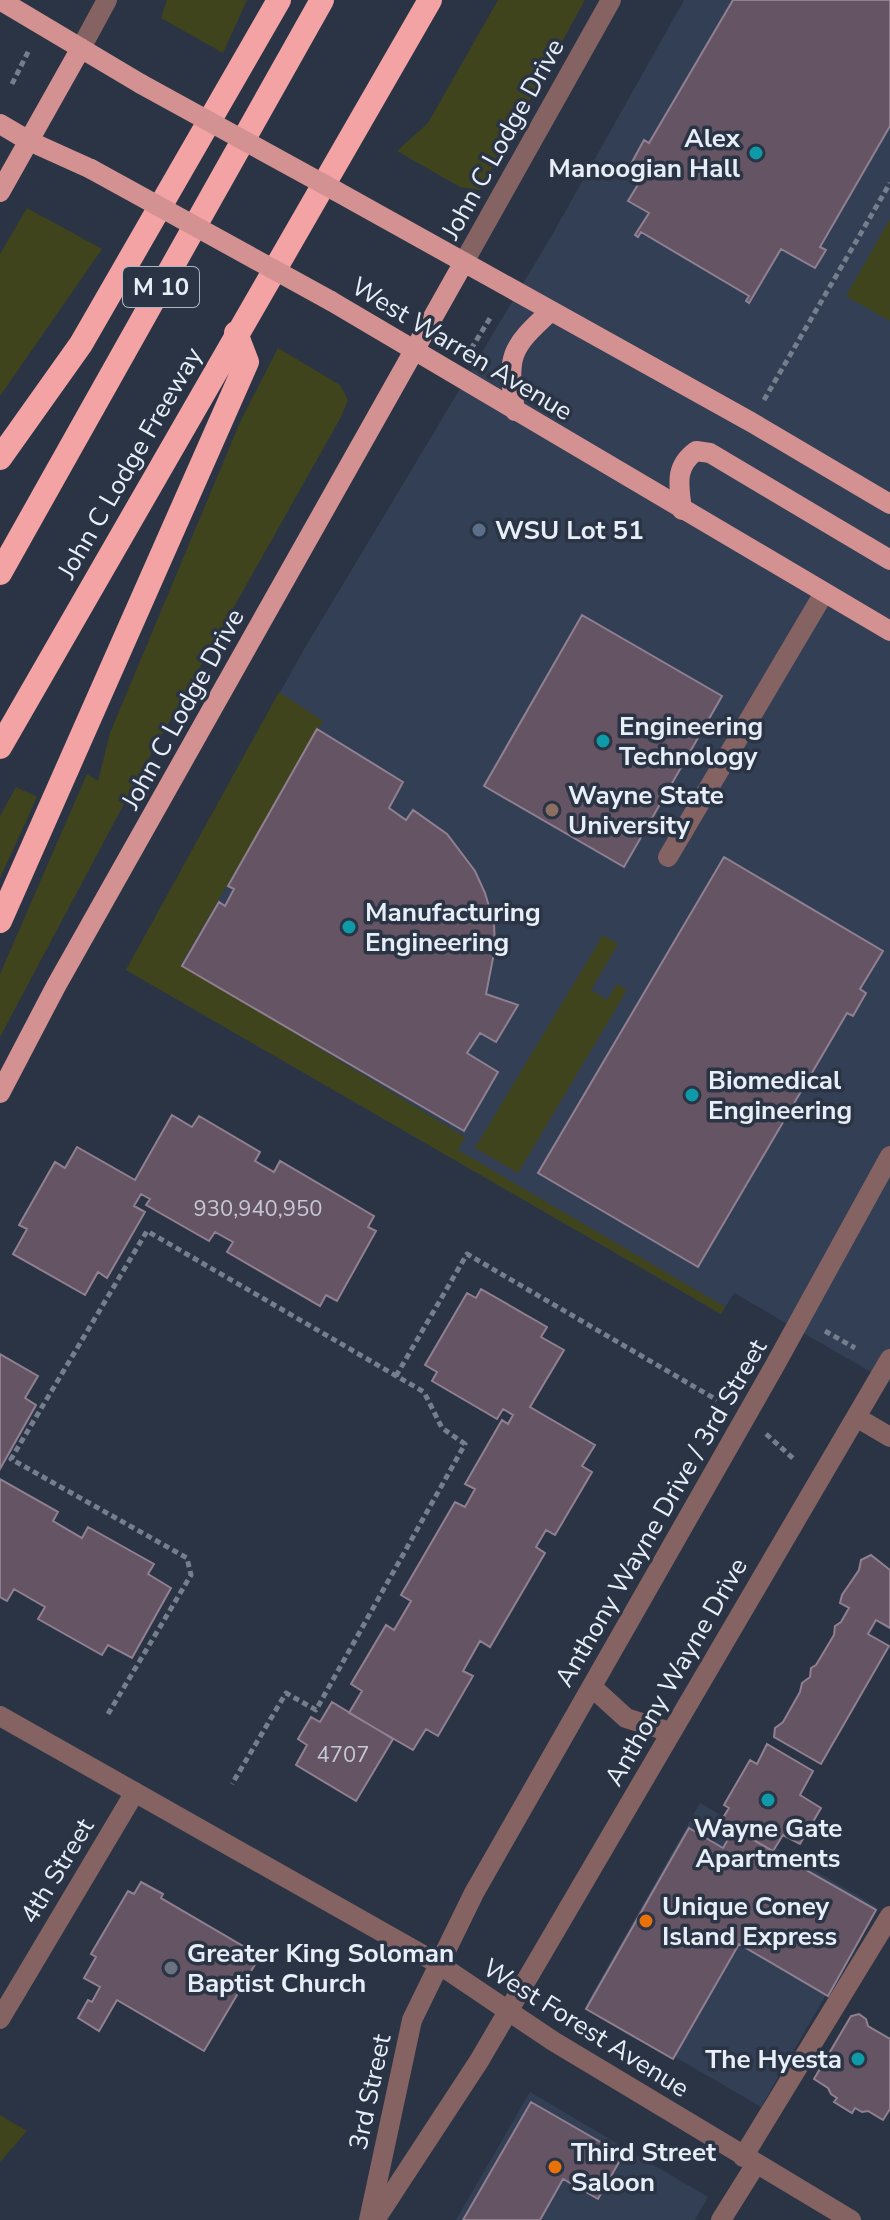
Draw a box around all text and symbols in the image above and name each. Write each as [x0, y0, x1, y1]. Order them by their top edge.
street label: John C Lodge Drive [433, 32, 573, 246]
place label: Alex Manoogian Hall [548, 121, 741, 186]
marker: Alex Manoogian Hall [747, 144, 765, 162]
road number: M 10 [123, 267, 199, 307]
street label: West Warren Avenue [345, 269, 579, 429]
street label: John C Lodge Freeway [49, 340, 211, 586]
place label: WSU Lot 51 [495, 513, 644, 548]
marker: WSU Lot 51 [470, 521, 488, 539]
street label: John C Lodge Drive [113, 602, 253, 816]
place label: Engineering Technology [619, 709, 763, 774]
marker: Engineering Technology [594, 732, 612, 750]
place label: Wayne State University [568, 778, 724, 843]
marker: Wayne State University [543, 801, 561, 819]
place label: Manufacturing Engineering [365, 895, 541, 960]
marker: Manufacturing Engineering [340, 918, 358, 936]
place label: Biomedical Engineering [708, 1063, 852, 1128]
marker: Biomedical Engineering [683, 1086, 701, 1104]
house number: 930,940,950 [194, 1194, 322, 1224]
street label: Anthony Wayne Drive / 3rd Street [548, 1334, 774, 1692]
street label: Anthony Wayne Drive [598, 1553, 754, 1791]
house number: 4707 [317, 1740, 369, 1770]
marker: Wayne Gate Apartments [759, 1791, 777, 1809]
street label: 4th Street [12, 1811, 103, 1930]
place label: Wayne Gate Apartments [694, 1811, 842, 1876]
place label: Unique Coney Island Express [662, 1889, 837, 1954]
marker: Unique Coney Island Express [637, 1912, 655, 1930]
place label: Greater King Soloman Baptist Church [187, 1936, 454, 2001]
street label: West Forest Avenue [476, 1950, 696, 2106]
marker: Greater King Soloman Baptist Church [162, 1959, 180, 1977]
street label: 3rd Street [341, 2030, 400, 2153]
place label: The Hyesta [705, 2042, 842, 2077]
marker: The Hyesta [849, 2050, 867, 2068]
place label: Third Street Saloon [571, 2135, 717, 2200]
marker: Third Street Saloon [546, 2158, 564, 2176]

